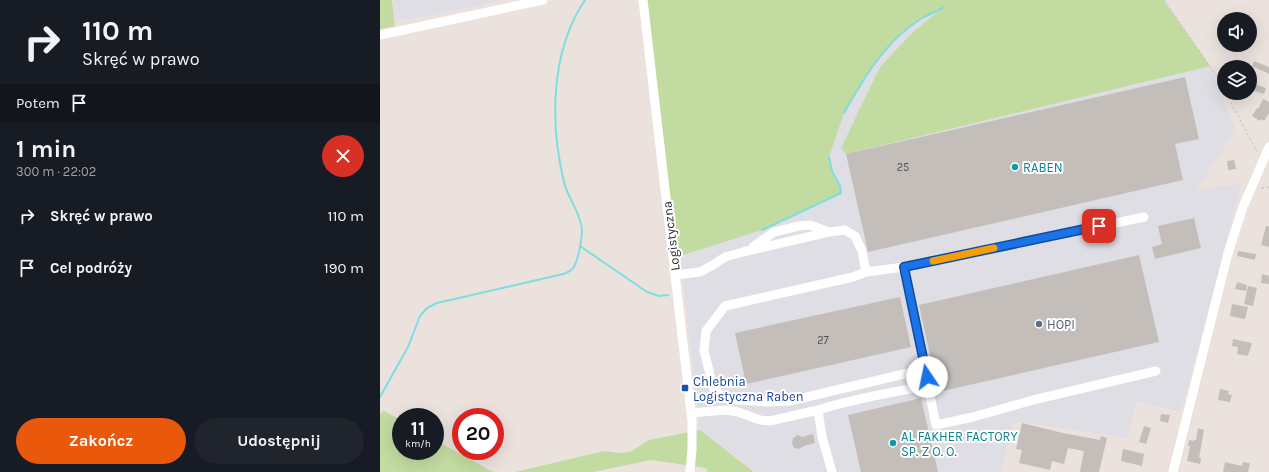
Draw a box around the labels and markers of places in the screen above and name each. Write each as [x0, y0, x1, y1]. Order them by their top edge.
place label: RABEN [1023, 160, 1063, 175]
marker: RABEN [1010, 162, 1020, 172]
pin [1082, 209, 1116, 243]
place label: HOPI [1047, 317, 1075, 332]
marker: HOPI [1034, 319, 1044, 329]
place label: Chlebnia Logistyczna Raben [693, 374, 803, 404]
marker: Chlebnia Logistyczna Raben [680, 383, 690, 393]
place label: AL FAKHER FACTORY SP. Z O. O. [901, 429, 1018, 459]
marker: AL FAKHER FACTORY SP. Z O. O. [888, 438, 898, 448]

